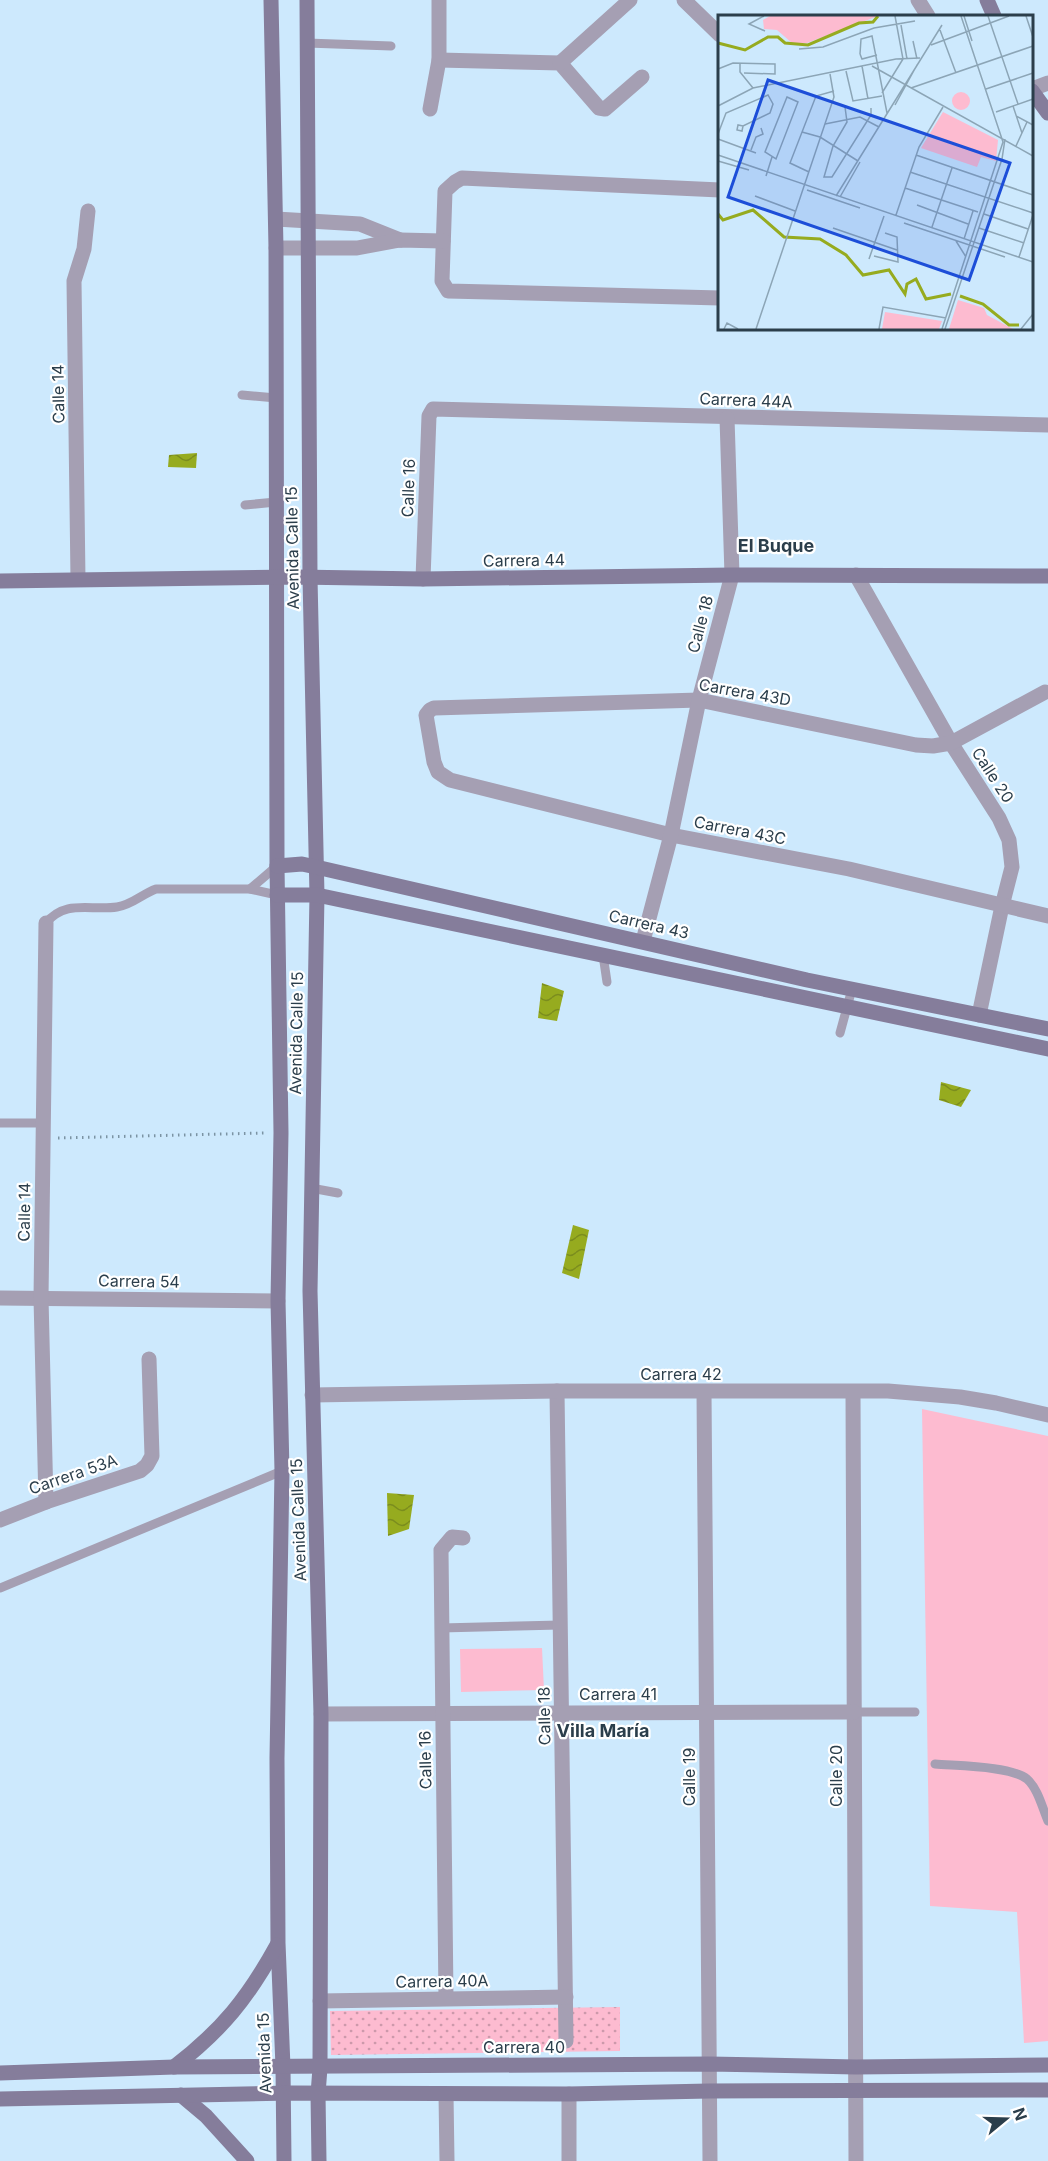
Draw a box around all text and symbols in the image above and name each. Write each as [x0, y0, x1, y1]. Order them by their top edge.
inset map [718, 15, 1033, 330]
street label: Calle 14 [47, 364, 69, 424]
street label: Carrera 44A [699, 388, 793, 412]
street label: Calle 16 [397, 458, 419, 518]
street label: Avenida Calle 15 [281, 486, 303, 610]
district label: El Buque [738, 535, 815, 556]
street label: Carrera 44 [483, 549, 565, 571]
street label: Calle 18 [683, 593, 717, 655]
street label: Carrera 43D [697, 674, 793, 710]
street label: Calle 20 [968, 744, 1018, 806]
street label: Carrera 43C [692, 811, 788, 849]
street label: Carrera 43 [607, 905, 691, 943]
street label: Avenida Calle 15 [285, 971, 307, 1095]
street label: Calle 14 [13, 1182, 35, 1242]
street label: Carrera 54 [98, 1270, 180, 1292]
street label: Carrera 42 [640, 1364, 722, 1384]
street label: Carrera 53A [26, 1450, 120, 1498]
street label: Avenida Calle 15 [286, 1458, 310, 1582]
street label: Carrera 41 [579, 1684, 657, 1704]
street label: Calle 18 [533, 1687, 555, 1745]
district label: Villa María [557, 1720, 649, 1741]
street label: Calle 16 [414, 1730, 436, 1790]
street label: Calle 20 [826, 1745, 846, 1807]
street label: Calle 19 [679, 1748, 699, 1806]
street label: Carrera 40A [395, 1970, 489, 1992]
street label: Avenida 15 [253, 2012, 275, 2094]
street label: Carrera 40 [483, 2037, 565, 2057]
north arrow [976, 2089, 1036, 2149]
text: N [1009, 2105, 1032, 2123]

